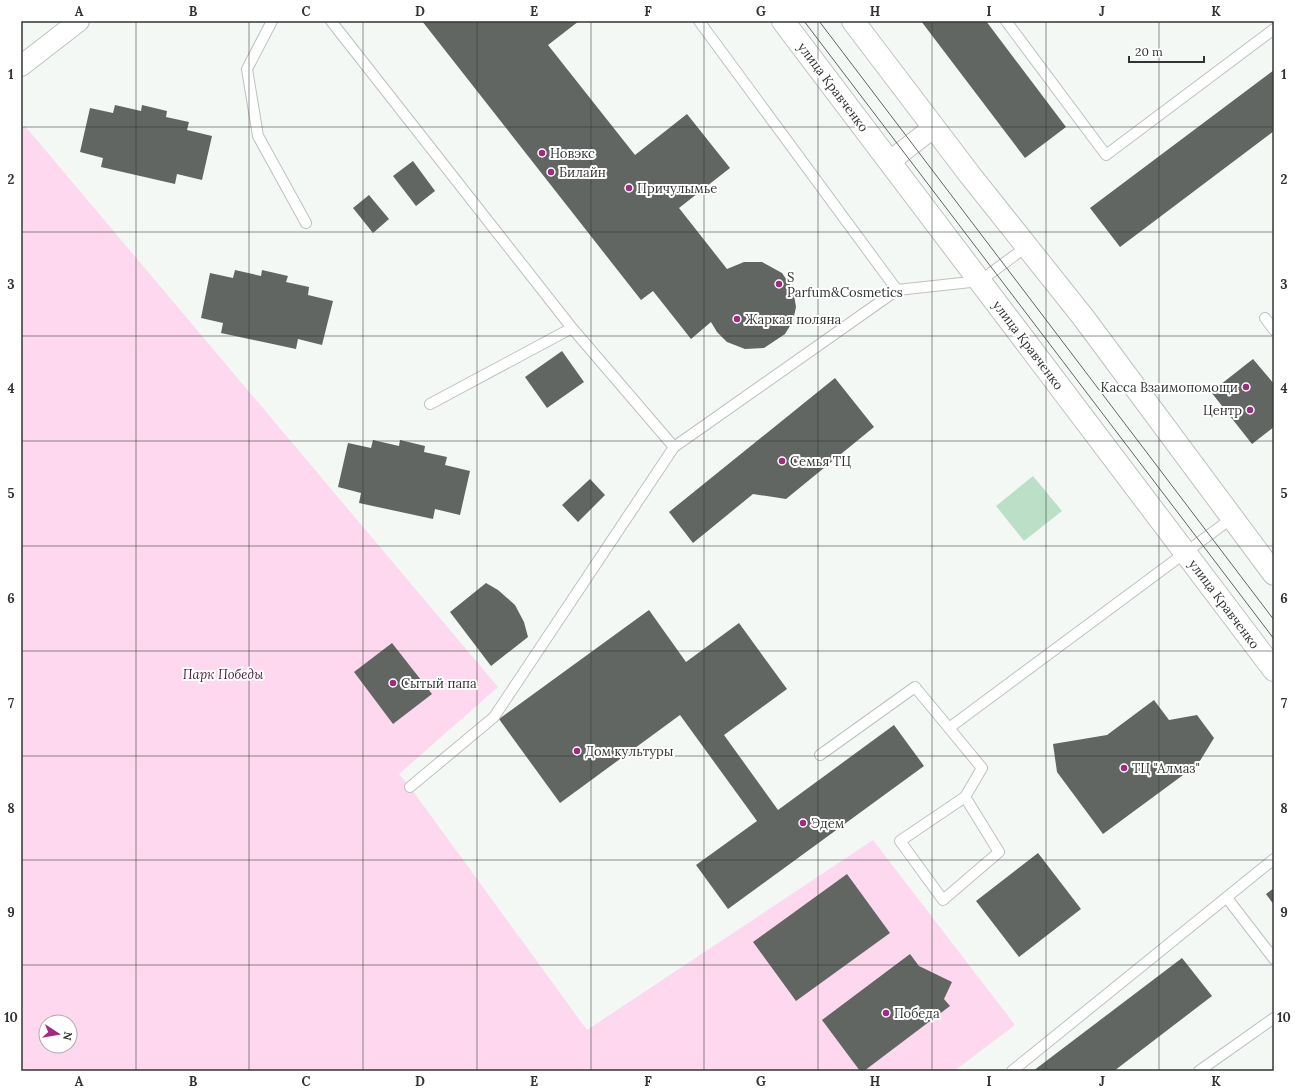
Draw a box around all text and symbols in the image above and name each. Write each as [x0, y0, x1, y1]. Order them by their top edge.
text: A [75, 3, 84, 20]
text: B [189, 3, 198, 20]
text: C [302, 3, 311, 20]
text: D [415, 3, 425, 20]
text: E [530, 3, 538, 20]
text: F [644, 3, 652, 20]
text: G [756, 3, 766, 20]
text: H [870, 3, 880, 20]
text: I [986, 3, 992, 20]
text: J [1099, 3, 1105, 20]
text: K [1211, 3, 1221, 20]
scale bar [1129, 38, 1204, 64]
street label: улица Кравченко [794, 39, 872, 135]
text: 20 m [1135, 44, 1163, 59]
text: 1 [8, 66, 14, 83]
text: 1 [1281, 66, 1287, 83]
place label: Новэкс [550, 145, 595, 162]
marker: Новэкс [537, 148, 547, 158]
place label: Билайн [559, 164, 606, 181]
marker: Билайн [546, 167, 556, 177]
text: 2 [8, 171, 15, 188]
text: 2 [1281, 171, 1288, 188]
place label: Причулымье [637, 180, 717, 197]
marker: Причулымье [624, 183, 634, 193]
place label: S Parfum&Cosmetics [787, 269, 903, 301]
text: 3 [7, 276, 15, 293]
text: 3 [1280, 276, 1288, 293]
marker: S Parfum&Cosmetics [774, 279, 784, 289]
street label: улица Кравченко [989, 297, 1067, 393]
place label: Жаркая поляна [745, 311, 842, 328]
marker: Жаркая поляна [732, 314, 742, 324]
place label: Касса Взаимопомощи [1101, 379, 1238, 396]
text: 4 [7, 380, 15, 397]
text: 4 [1280, 380, 1288, 397]
marker: Касса Взаимопомощи [1241, 382, 1251, 392]
place label: Центр [1203, 402, 1242, 419]
marker: Центр [1245, 405, 1255, 415]
place label: Семья ТЦ [790, 453, 851, 470]
marker: Семья ТЦ [777, 456, 787, 466]
text: 5 [7, 485, 15, 502]
text: 5 [1280, 485, 1288, 502]
street label: улица Кравченко [1185, 556, 1263, 652]
text: 6 [7, 590, 15, 607]
text: 6 [1280, 590, 1288, 607]
park label: Парк Победы [183, 666, 264, 683]
place label: Сытый папа [401, 675, 477, 692]
marker: Сытый папа [388, 678, 398, 688]
text: 7 [8, 695, 14, 712]
text: 7 [1281, 695, 1287, 712]
place label: Дом культуры [585, 743, 674, 760]
marker: Дом культуры [572, 746, 582, 756]
place label: ТЦ "Алмаз" [1132, 760, 1200, 777]
marker: ТЦ "Алмаз" [1119, 763, 1129, 773]
text: 8 [7, 800, 15, 817]
text: 8 [1280, 800, 1288, 817]
place label: Эдем [811, 815, 845, 832]
marker: Эдем [798, 818, 808, 828]
text: 9 [7, 904, 15, 921]
text: 9 [1280, 904, 1288, 921]
place label: Победа [894, 1005, 940, 1022]
marker: Победа [881, 1008, 891, 1018]
text: 10 [4, 1009, 18, 1026]
text: 10 [1277, 1009, 1291, 1026]
north arrow [38, 1014, 78, 1054]
text: N [60, 1030, 76, 1042]
text: A [75, 1073, 84, 1090]
text: B [189, 1073, 198, 1090]
text: C [302, 1073, 311, 1090]
text: D [415, 1073, 425, 1090]
text: E [530, 1073, 538, 1090]
text: F [644, 1073, 652, 1090]
text: G [756, 1073, 766, 1090]
text: H [870, 1073, 880, 1090]
text: I [986, 1073, 992, 1090]
text: J [1099, 1073, 1105, 1090]
text: K [1211, 1073, 1221, 1090]

